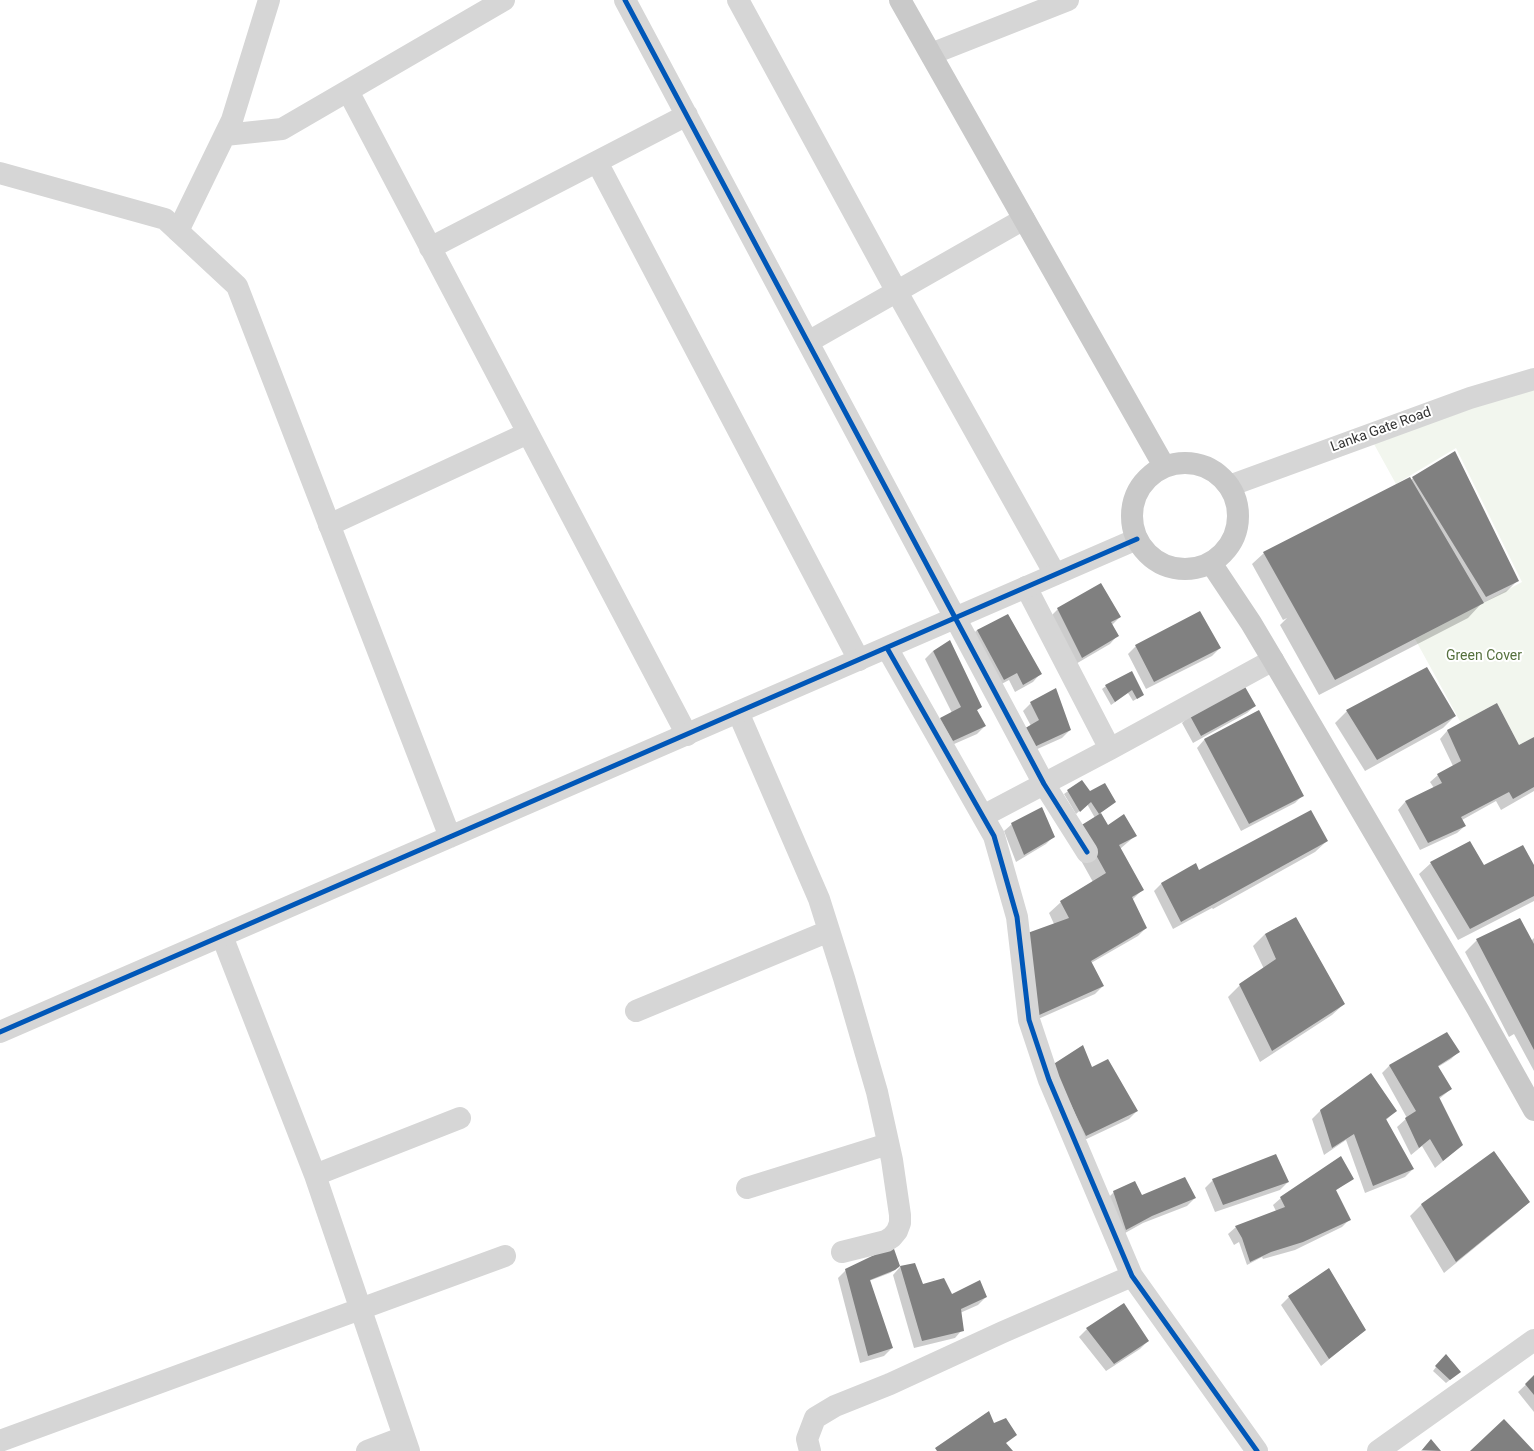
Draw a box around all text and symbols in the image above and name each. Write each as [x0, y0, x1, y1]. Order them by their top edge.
street label: Lanka Gate Road [1328, 404, 1434, 456]
park label: Green Cover [1446, 648, 1522, 664]

